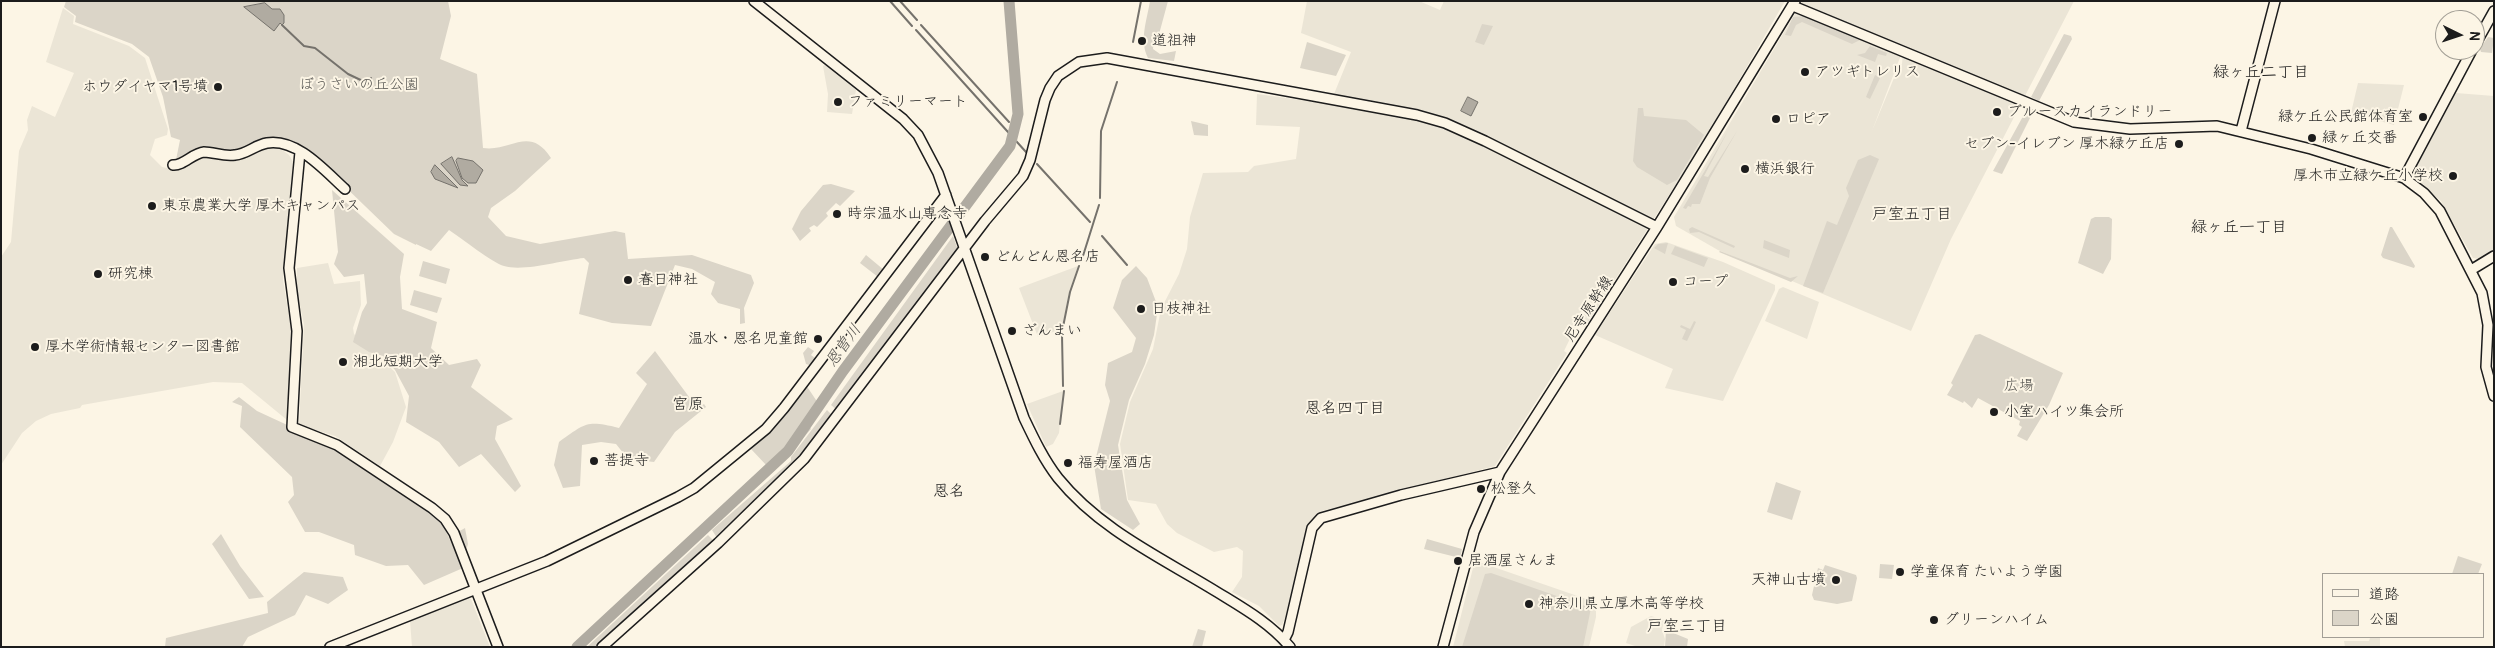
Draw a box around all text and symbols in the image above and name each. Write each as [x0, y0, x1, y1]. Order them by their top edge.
north arrow [2435, 10, 2485, 60]
text: N [2466, 31, 2483, 41]
place label: 道祖神 [1152, 32, 1197, 50]
marker: 道祖神 [1136, 35, 1148, 47]
place label: アツギトレリス [1815, 63, 1920, 81]
district label: 緑ヶ丘二丁目 [2213, 63, 2309, 83]
marker: アツギトレリス [1799, 66, 1811, 78]
park label: ぼうさいの丘公園 [299, 76, 419, 94]
place label: ホウダイヤマ1号墳 [82, 78, 208, 96]
marker: ホウダイヤマ1号墳 [212, 81, 224, 93]
place label: ファミリーマート [848, 93, 968, 111]
marker: ファミリーマート [832, 96, 844, 108]
place label: ブルースカイランドリー [2007, 103, 2173, 121]
marker: ブルースカイランドリー [1991, 106, 2003, 118]
place label: 緑ケ丘公民館体育室 [2278, 108, 2413, 126]
place label: ロピア [1786, 110, 1831, 128]
marker: 緑ケ丘公民館体育室 [2417, 111, 2429, 123]
marker: ロピア [1770, 113, 1782, 125]
place label: 緑ヶ丘交番 [2322, 129, 2397, 147]
marker: 緑ヶ丘交番 [2306, 132, 2318, 144]
place label: セブン-イレブン 厚木緑ケ丘店 [1964, 135, 2169, 153]
marker: セブン-イレブン 厚木緑ケ丘店 [2173, 138, 2185, 150]
place label: 横浜銀行 [1755, 160, 1815, 178]
marker: 横浜銀行 [1739, 163, 1751, 175]
place label: 厚木市立緑ケ丘小学校 [2293, 167, 2443, 185]
marker: 厚木市立緑ケ丘小学校 [2447, 170, 2459, 182]
place label: 東京農業大学 厚木キャンパス [162, 197, 360, 215]
marker: 東京農業大学 厚木キャンパス [146, 200, 158, 212]
place label: 時宗温水山専念寺 [847, 205, 967, 223]
district label: 戸室五丁目 [1872, 205, 1952, 225]
marker: 時宗温水山専念寺 [831, 208, 843, 220]
district label: 緑ヶ丘一丁目 [2191, 218, 2287, 238]
place label: どんどん恩名店 [995, 248, 1100, 266]
marker: どんどん恩名店 [979, 251, 991, 263]
place label: 研究棟 [108, 265, 153, 283]
marker: 研究棟 [92, 268, 104, 280]
place label: 春日神社 [638, 271, 698, 289]
street label: 尼寺原幹線 [1561, 273, 1617, 345]
place label: コープ [1683, 273, 1728, 291]
marker: 春日神社 [622, 274, 634, 286]
marker: コープ [1667, 276, 1679, 288]
place label: 日枝神社 [1151, 300, 1211, 318]
marker: 日枝神社 [1135, 303, 1147, 315]
water label: 恩曽川 [822, 321, 866, 371]
place label: ざんまい [1022, 322, 1082, 340]
marker: ざんまい [1006, 325, 1018, 337]
place label: 温水・恩名児童館 [688, 330, 808, 348]
marker: 温水・恩名児童館 [812, 333, 824, 345]
place label: 厚木学術情報センター図書館 [45, 338, 240, 356]
marker: 厚木学術情報センター図書館 [29, 341, 41, 353]
place label: 湘北短期大学 [353, 353, 443, 371]
marker: 湘北短期大学 [337, 356, 349, 368]
park label: 広場 [2004, 377, 2034, 395]
district label: 宮原 [672, 395, 704, 415]
district label: 恩名四丁目 [1305, 399, 1385, 419]
place label: 小室ハイツ集会所 [2004, 403, 2124, 421]
marker: 小室ハイツ集会所 [1988, 406, 2000, 418]
place label: 菩提寺 [604, 452, 649, 470]
place label: 福寿屋酒店 [1078, 454, 1153, 472]
marker: 菩提寺 [588, 455, 600, 467]
marker: 福寿屋酒店 [1062, 457, 1074, 469]
place label: 松登久 [1491, 480, 1536, 498]
district label: 恩名 [933, 482, 965, 502]
marker: 松登久 [1475, 483, 1487, 495]
place label: 居酒屋さんま [1468, 552, 1558, 570]
marker: 居酒屋さんま [1452, 555, 1464, 567]
place label: 学童保育 たいよう学園 [1910, 563, 2063, 581]
marker: 学童保育 たいよう学園 [1894, 566, 1906, 578]
place label: 天神山古墳 [1751, 571, 1826, 589]
legend [2322, 573, 2485, 638]
marker: 天神山古墳 [1830, 574, 1842, 586]
text: 道路 [2369, 585, 2399, 604]
place label: 神奈川県立厚木高等学校 [1539, 595, 1704, 613]
marker: 神奈川県立厚木高等学校 [1523, 598, 1535, 610]
text: 公園 [2369, 610, 2399, 629]
place label: グリーンハイム [1944, 611, 2049, 629]
marker: グリーンハイム [1928, 614, 1940, 626]
district label: 戸室三丁目 [1647, 617, 1727, 637]

